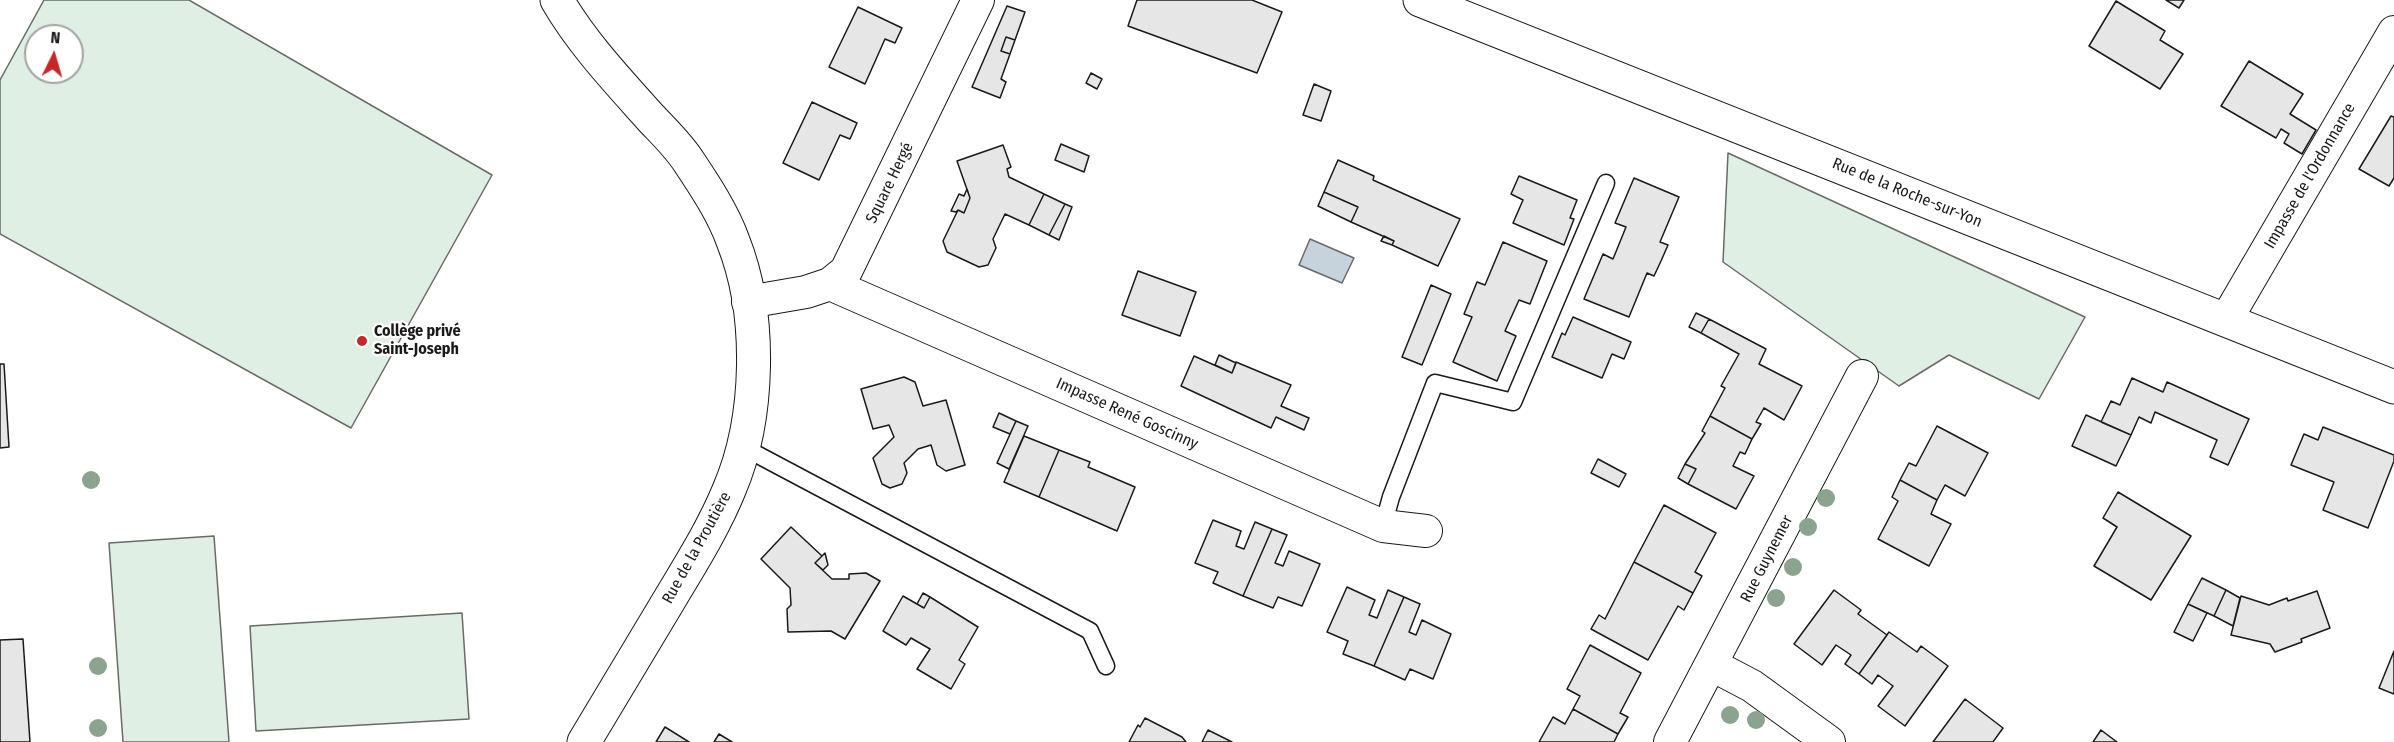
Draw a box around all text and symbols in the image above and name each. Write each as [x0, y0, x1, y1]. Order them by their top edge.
north arrow [24, 24, 84, 84]
text: N [50, 28, 61, 47]
street label: Impasse de l'Ordonnance [2260, 100, 2360, 252]
street label: Square Hergé [862, 139, 918, 227]
street label: Rue de la Roche-sur-Yon [1829, 154, 1985, 232]
place label: Collège privé Saint-Joseph [374, 322, 461, 360]
marker: Collège privé Saint-Joseph [355, 334, 369, 348]
street label: Impasse René Goscinny [1053, 374, 1201, 454]
street label: Rue de la Proutière [658, 489, 736, 607]
street label: Rue Guynemer [1737, 512, 1797, 606]

